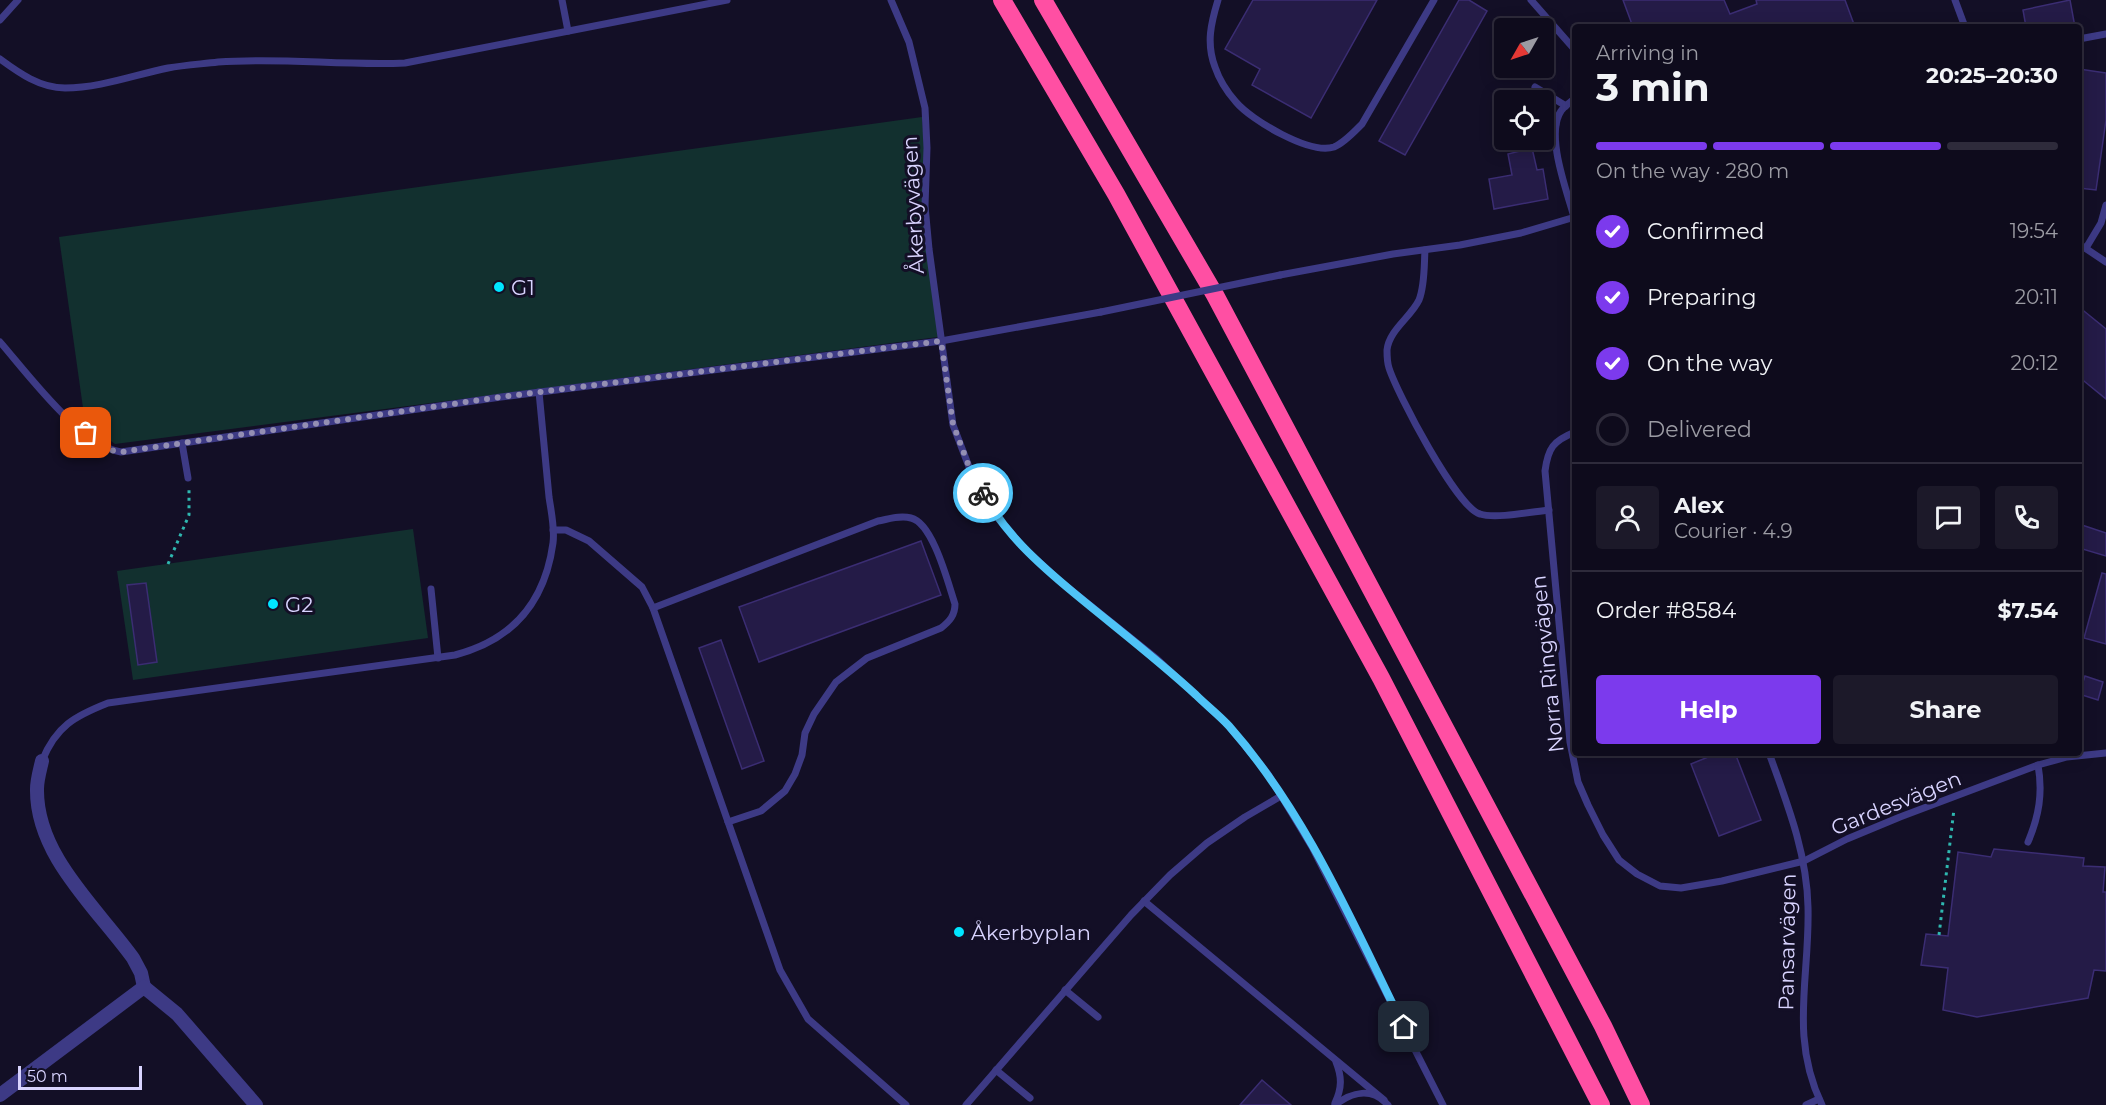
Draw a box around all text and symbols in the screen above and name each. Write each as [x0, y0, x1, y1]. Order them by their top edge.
north arrow [1494, 18, 1554, 78]
map controls [1494, 18, 1554, 150]
text: Arriving in [1596, 41, 1699, 65]
text: 20:25–20:30 [1926, 62, 2058, 89]
text: 3 min [1596, 63, 1710, 111]
button: locate [1494, 90, 1554, 150]
street label: Åkerbyvägen [897, 135, 929, 275]
text: On the way · 280 m [1596, 159, 1789, 183]
icon: check [1596, 215, 1629, 248]
text: Confirmed [1647, 218, 1764, 245]
text: 19:54 [2010, 219, 2058, 243]
place label: G1 [511, 275, 535, 300]
marker: G1 [492, 280, 506, 294]
icon: check [1596, 281, 1629, 314]
text: Preparing [1647, 284, 1756, 311]
text: 20:11 [2015, 285, 2058, 309]
icon: check [1596, 347, 1629, 380]
text: On the way [1647, 350, 1772, 377]
text: 20:12 [2011, 351, 2058, 375]
pin [60, 407, 111, 458]
icon: bag [69, 416, 102, 449]
text: Delivered [1647, 416, 1752, 443]
courier [953, 463, 1013, 523]
icon: bike [967, 477, 1000, 510]
button: person [1596, 486, 1659, 549]
button: chat [1917, 486, 1980, 549]
button: phone [1995, 486, 2058, 549]
text: Alex [1674, 492, 1724, 519]
text: Courier · 4.9 [1674, 519, 1793, 543]
street label: Norra Ringvägen [1525, 574, 1569, 754]
place label: G2 [285, 592, 313, 617]
marker: G2 [266, 597, 280, 611]
text: Order #8584 [1596, 597, 1736, 624]
text: $7.54 [1998, 597, 2058, 624]
button: Help [1596, 675, 1821, 744]
button: Share [1833, 675, 2058, 744]
street label: Gardesvägen [1827, 765, 1965, 841]
street label: Pansarvägen [1773, 873, 1801, 1011]
place label: Åkerbyplan [971, 920, 1091, 945]
marker: Åkerbyplan [952, 925, 966, 939]
pin [1378, 1001, 1429, 1052]
icon: home [1387, 1010, 1420, 1043]
scale bar [18, 1063, 142, 1090]
text: 50 m [27, 1067, 68, 1086]

